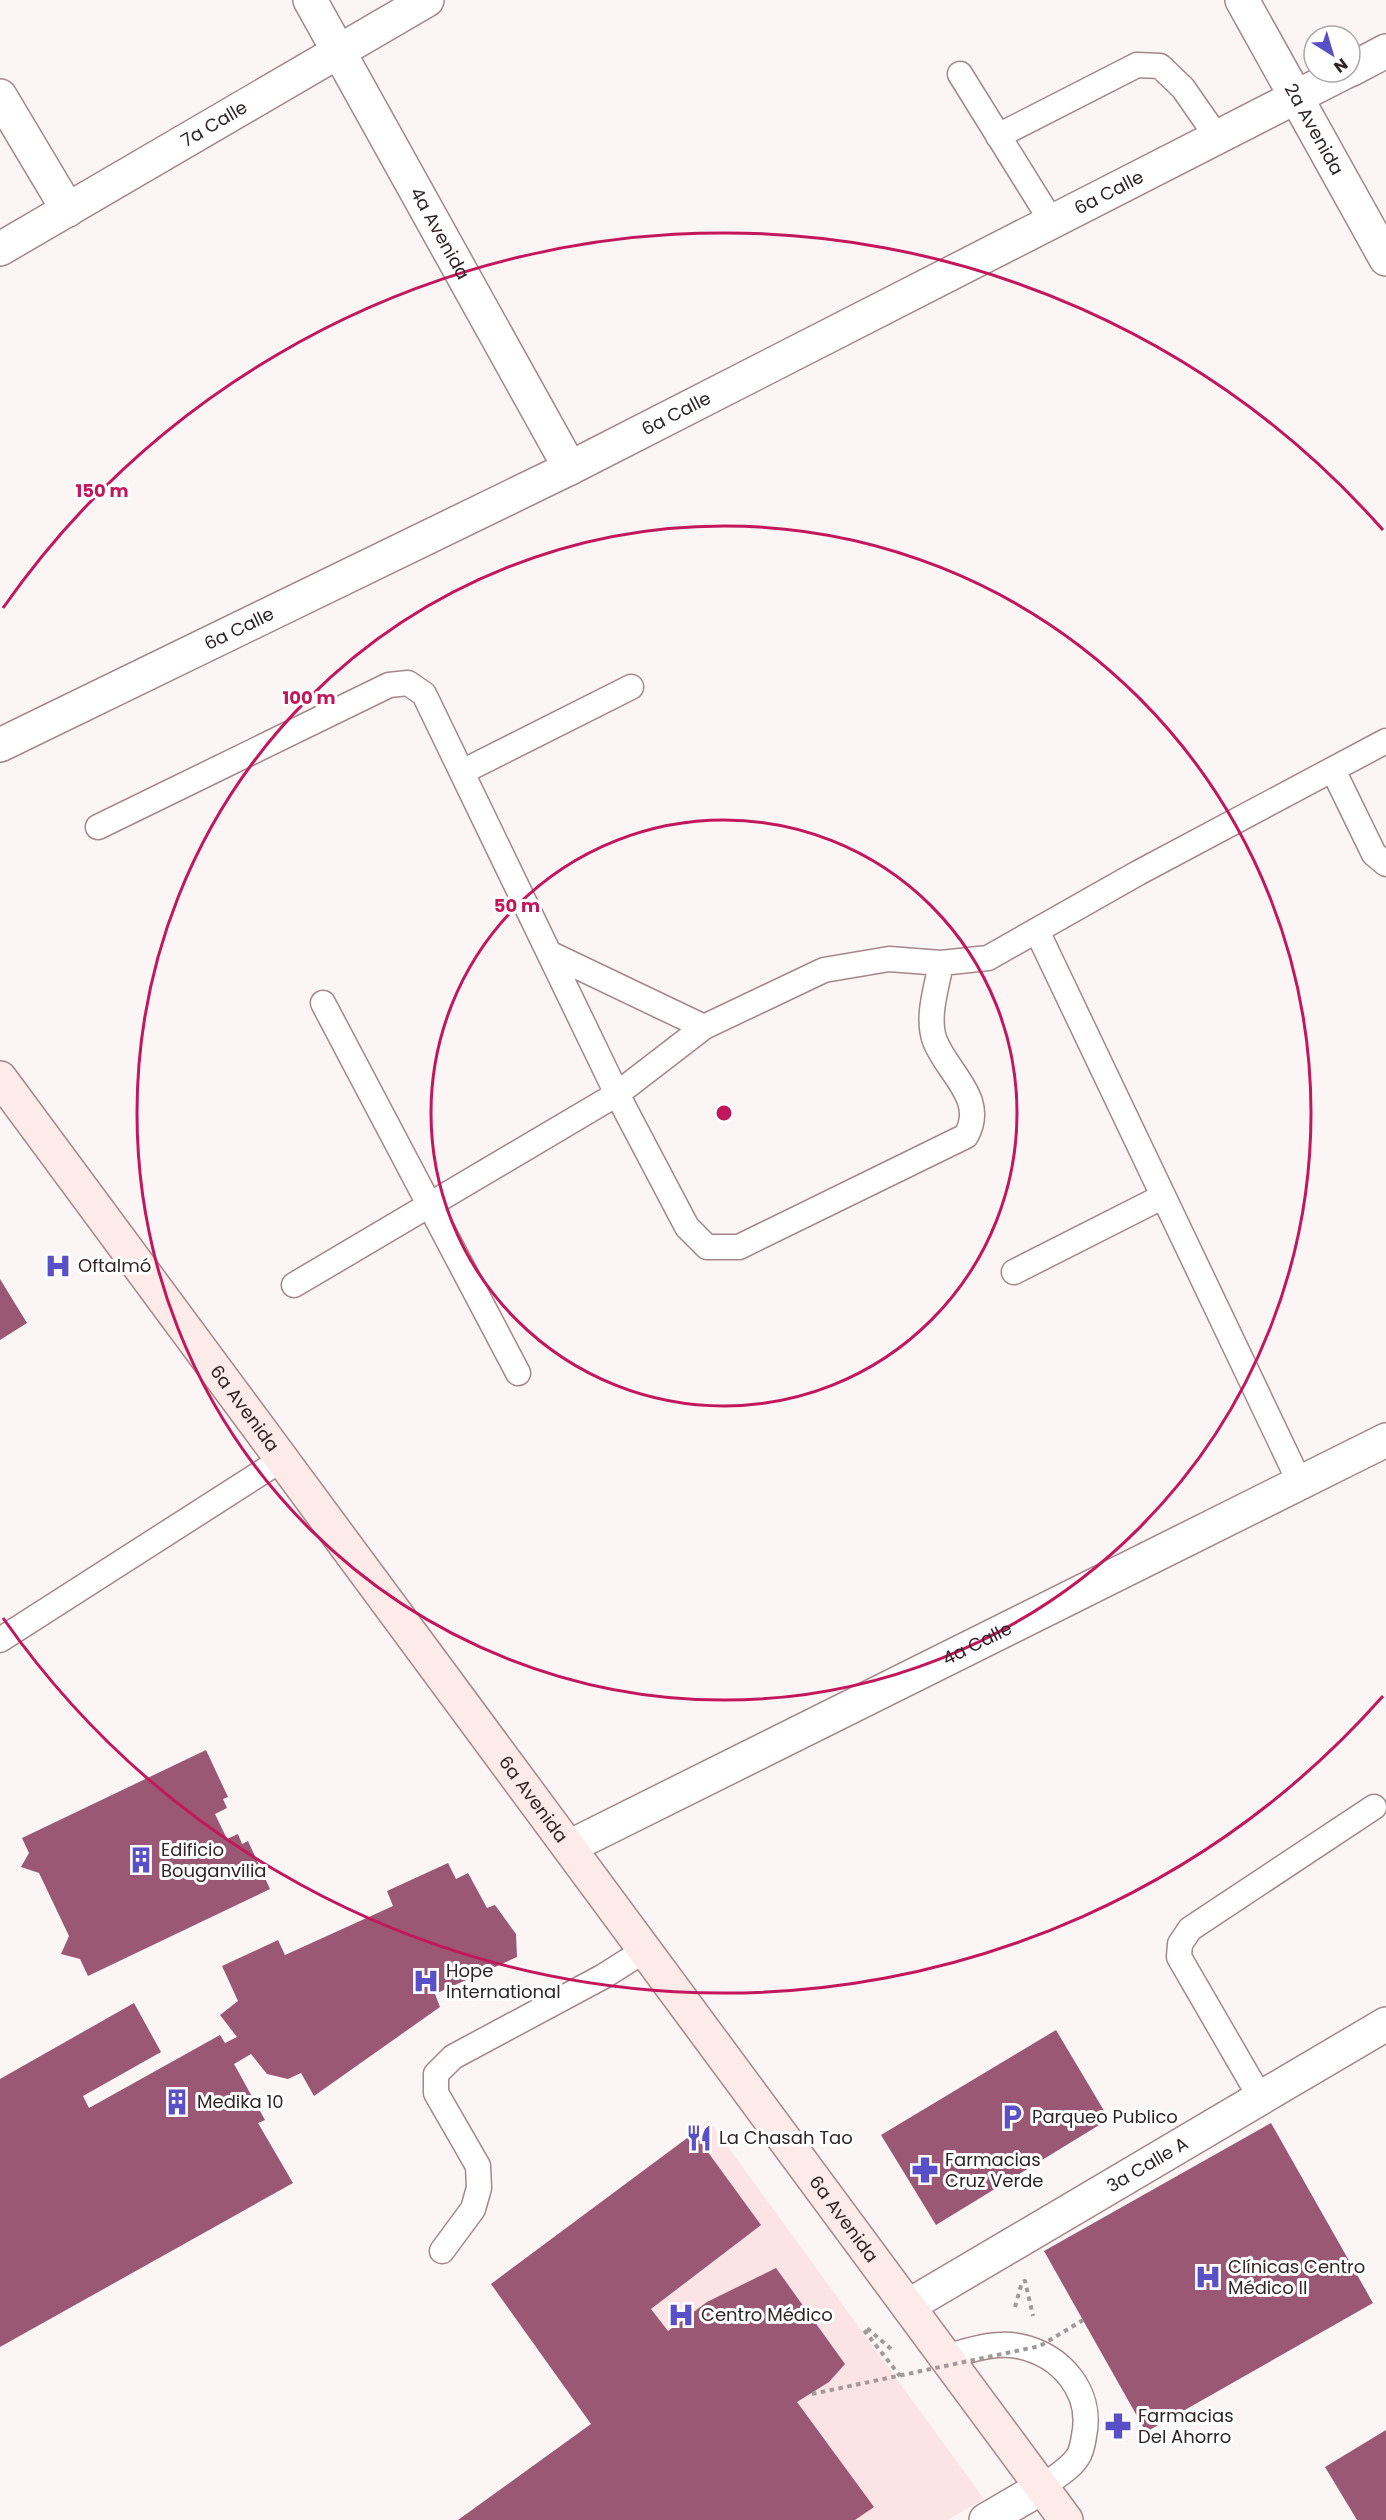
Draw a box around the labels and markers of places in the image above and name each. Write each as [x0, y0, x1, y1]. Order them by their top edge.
centre of rings [714, 1103, 734, 1123]
hospital icon: Oftalmó [43, 1251, 73, 1281]
place label: Oftalmó [78, 1253, 151, 1278]
place label: Edificio Bouganvilia [161, 1837, 266, 1883]
building icon: Edificio Bouganvilia [126, 1845, 156, 1875]
place label: Hope International [446, 1958, 561, 2004]
hospital icon: Hope International [411, 1966, 441, 1996]
building icon: Medika 10 [162, 2087, 192, 2117]
place label: Medika 10 [197, 2089, 284, 2114]
parking icon: Parqueo Publico [997, 2102, 1027, 2132]
place label: Parqueo Publico [1032, 2104, 1178, 2129]
restaurant icon: La Chasah Tao [684, 2123, 714, 2153]
place label: La Chasah Tao [719, 2125, 853, 2150]
place label: Farmacias Cruz Verde [945, 2147, 1044, 2193]
pharmacy icon: Farmacias Cruz Verde [910, 2155, 940, 2185]
place label: Clínicas Centro Médico II [1228, 2254, 1365, 2300]
hospital icon: Clínicas Centro Médico II [1193, 2262, 1223, 2292]
hospital icon: Centro Médico [666, 2300, 696, 2330]
place label: Centro Médico [701, 2302, 833, 2327]
place label: Farmacias Del Ahorro [1138, 2403, 1234, 2449]
pharmacy icon: Farmacias Del Ahorro [1103, 2411, 1133, 2441]

